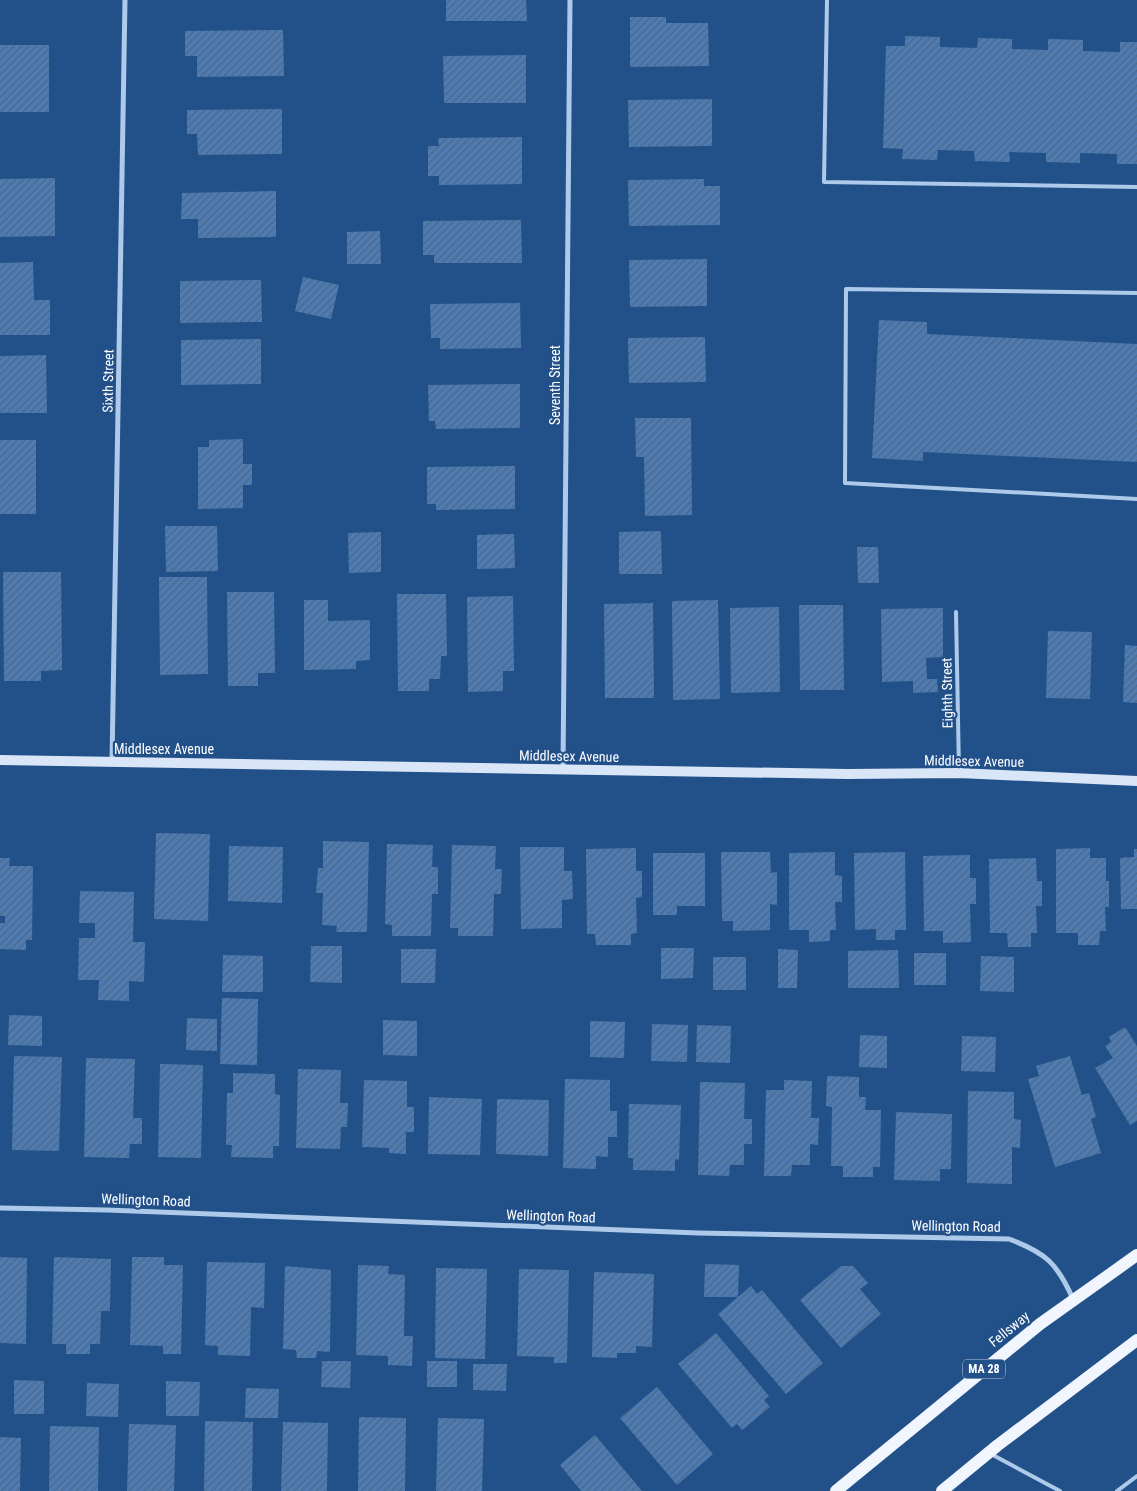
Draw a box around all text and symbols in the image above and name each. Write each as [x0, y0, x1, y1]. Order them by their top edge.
street label: Seventh Street [547, 345, 563, 425]
street label: Sixth Street [99, 349, 117, 413]
street label: Eighth Street [938, 657, 956, 729]
street label: Middlesex Avenue [114, 741, 214, 757]
street label: Middlesex Avenue [519, 747, 620, 765]
street label: Middlesex Avenue [924, 752, 1025, 770]
street label: Wellington Road [101, 1190, 191, 1210]
street label: Wellington Road [506, 1206, 596, 1226]
street label: Wellington Road [911, 1217, 1001, 1235]
street label: Fellsway [986, 1308, 1033, 1350]
road number: MA 28 [963, 1360, 1005, 1378]

